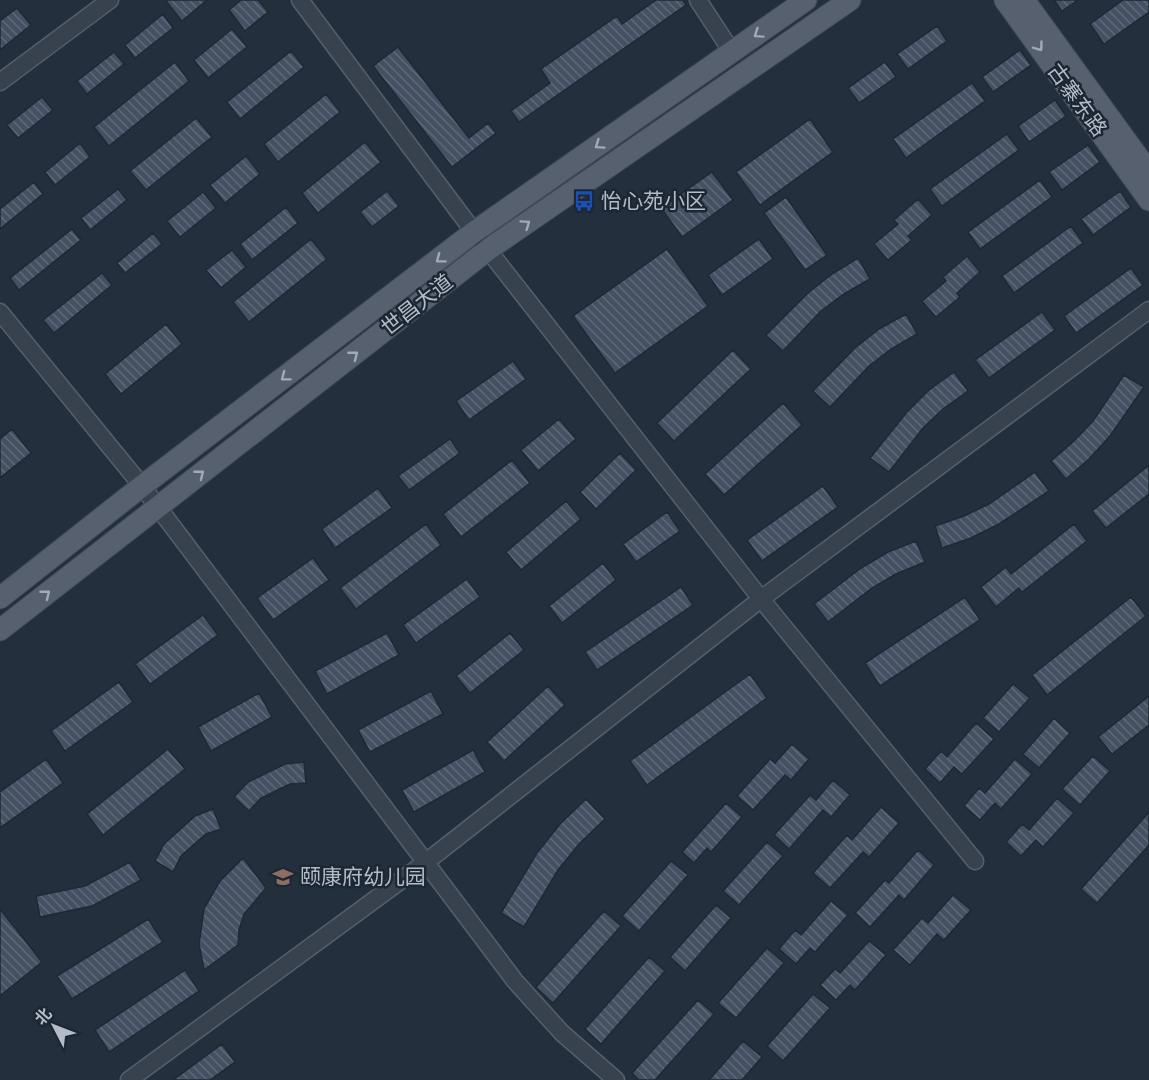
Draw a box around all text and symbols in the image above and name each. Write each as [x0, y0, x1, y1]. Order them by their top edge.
one-way arrow [754, 26, 765, 37]
one-way arrow [1032, 41, 1043, 52]
street label: 古寨东路 [1042, 57, 1114, 142]
one-way arrow [594, 138, 605, 149]
place label: 怡心苑小区 [601, 186, 706, 214]
bus stop icon: 怡心苑小区 [572, 189, 596, 213]
one-way arrow [519, 220, 530, 231]
one-way arrow [436, 251, 447, 262]
street label: 世昌大道 [375, 267, 458, 341]
one-way arrow [347, 351, 358, 362]
one-way arrow [281, 370, 292, 381]
one-way arrow [193, 471, 204, 482]
one-way arrow [39, 591, 50, 602]
place label: 颐康府幼儿园 [300, 862, 426, 890]
school or university icon: 颐康府幼儿园 [271, 865, 295, 889]
north arrow [24, 996, 84, 1056]
text: 北 [30, 1003, 56, 1029]

